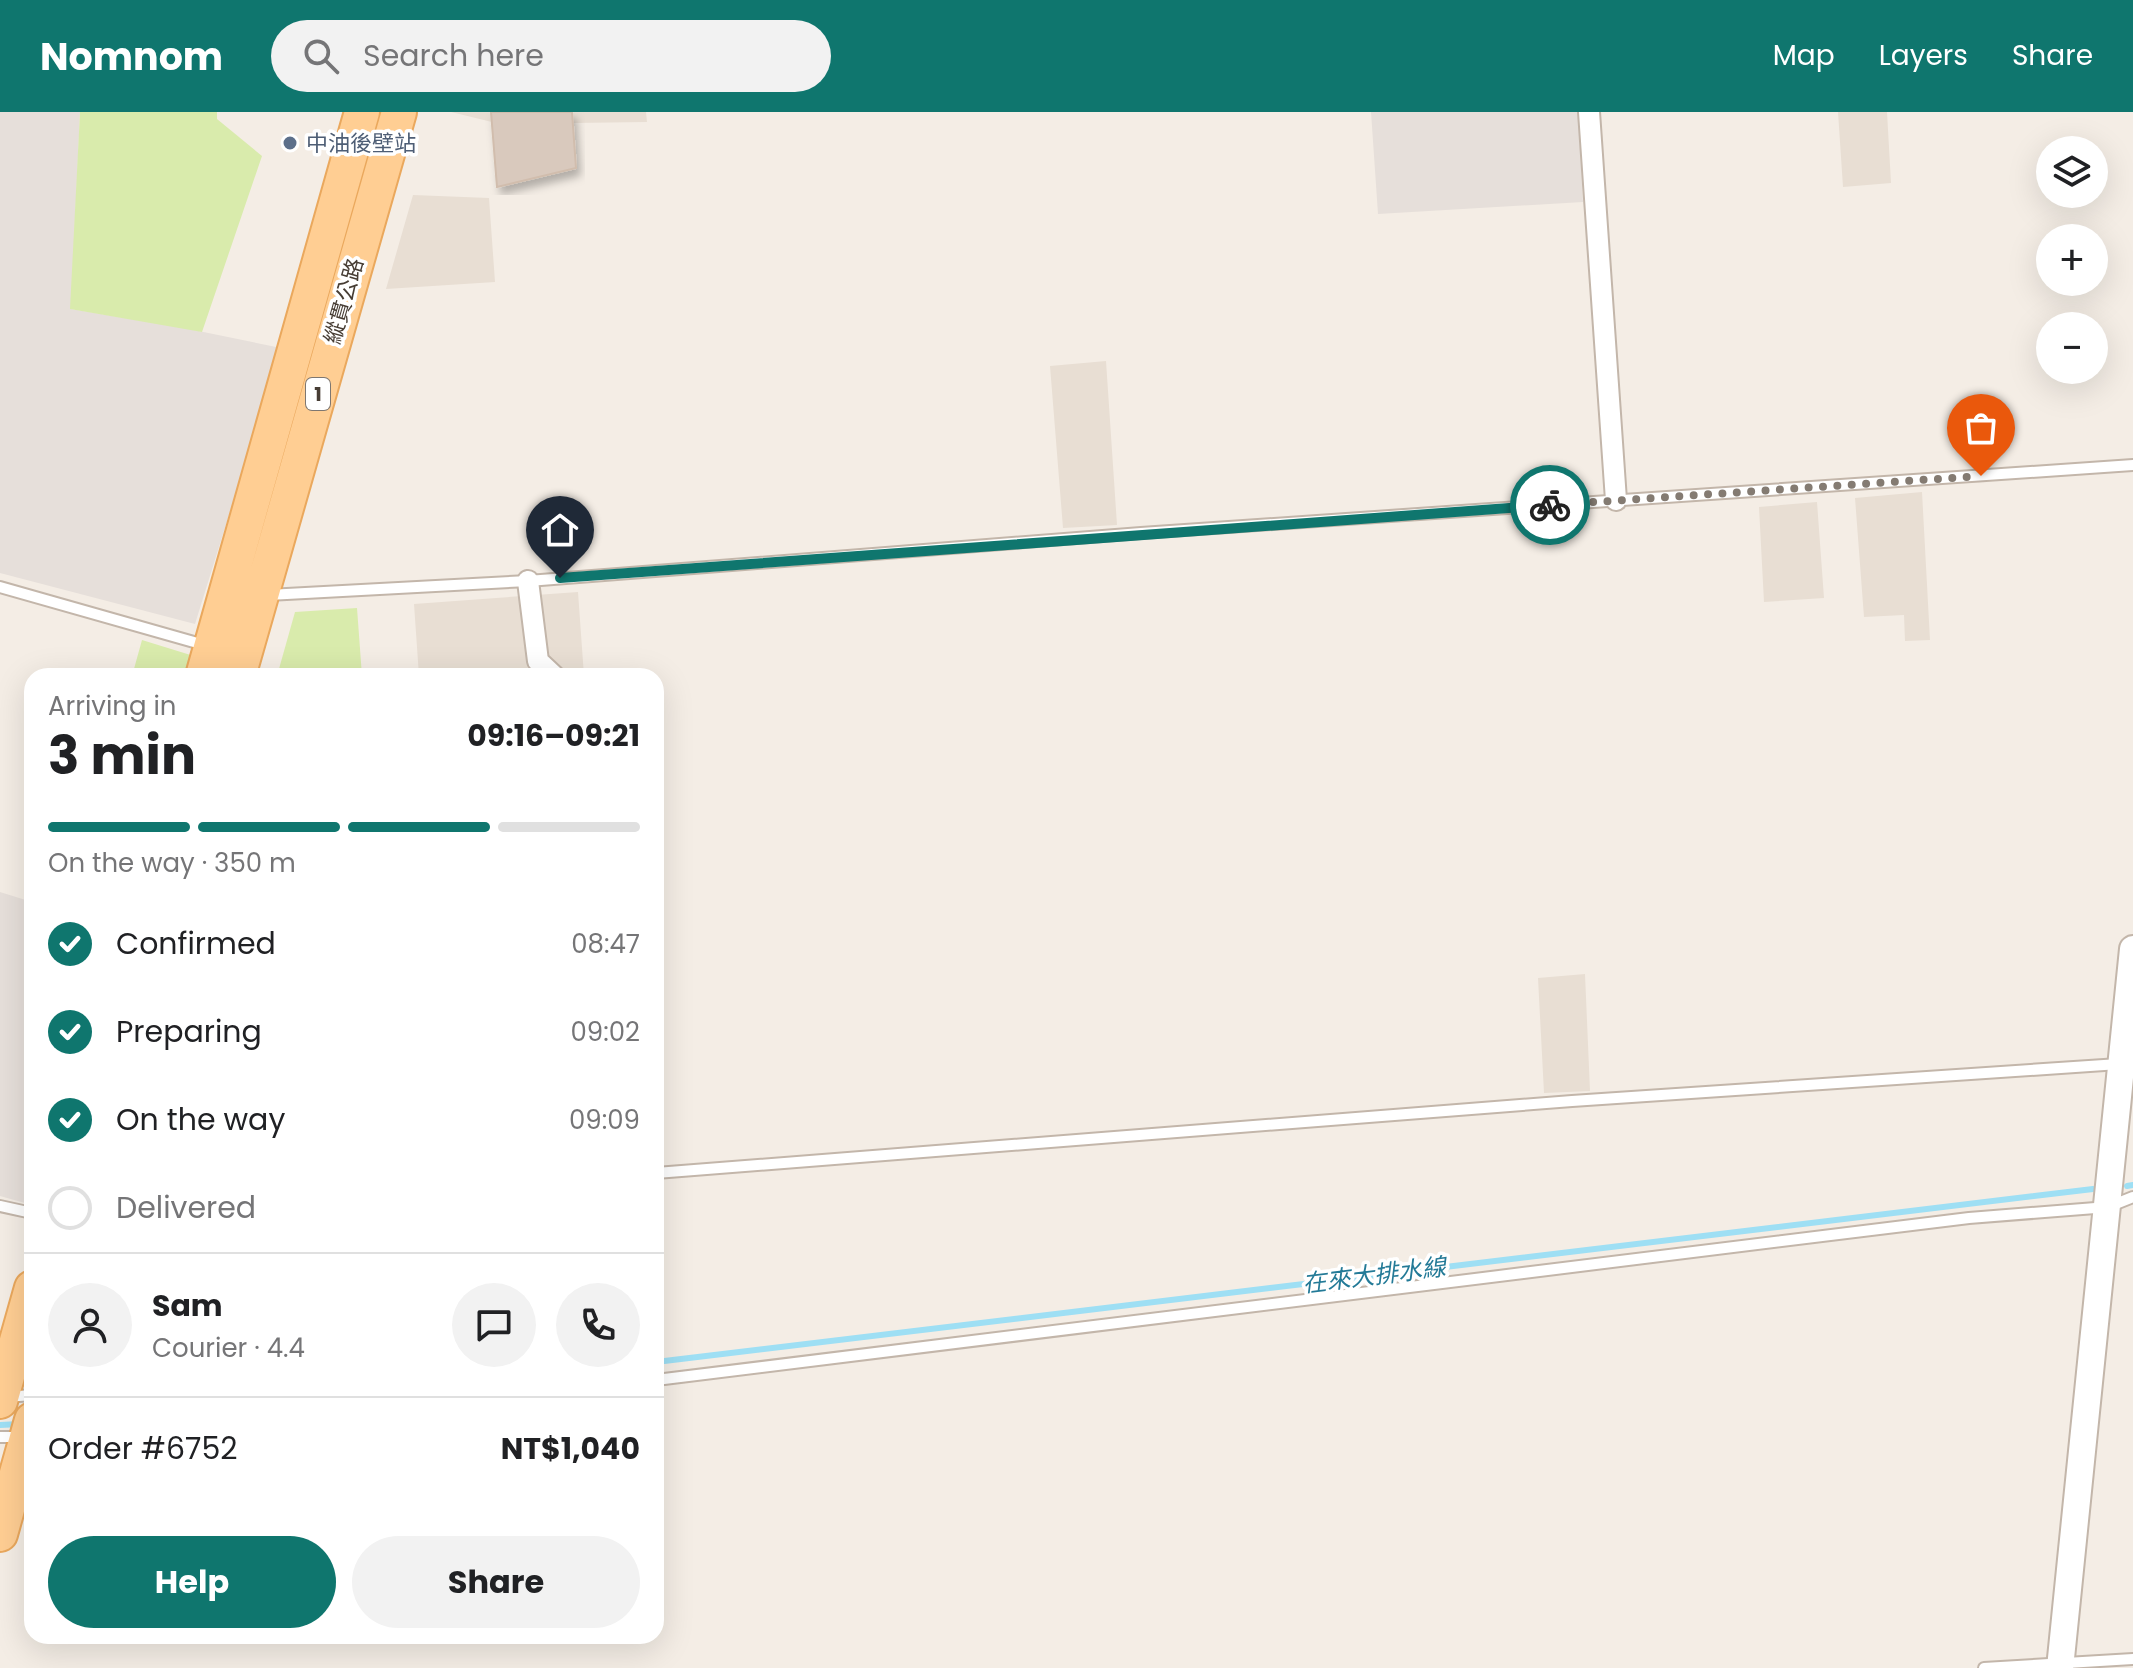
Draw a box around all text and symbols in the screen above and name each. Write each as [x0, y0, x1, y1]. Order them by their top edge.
search box [271, 20, 831, 92]
text: Nomnom [40, 30, 223, 83]
icon: search [299, 34, 343, 78]
text: Search here [363, 34, 544, 77]
text: Map [1773, 36, 1835, 75]
text: Layers [1879, 36, 1968, 75]
text: Share [2012, 36, 2093, 75]
place label: 中油後壁站 [306, 128, 416, 159]
marker: 中油後壁站 [281, 134, 299, 152]
map controls [2036, 136, 2108, 384]
button: layers [2036, 136, 2108, 208]
button: + [2036, 224, 2108, 296]
street label: 縱貫公路 [317, 254, 371, 348]
button: − [2036, 312, 2108, 384]
road number: 1 [306, 378, 330, 410]
pin [1947, 394, 2015, 476]
icon: bag [1959, 406, 2003, 450]
courier [1510, 465, 1590, 545]
icon: bike [1528, 483, 1572, 527]
pin [526, 496, 594, 578]
icon: home [538, 508, 582, 552]
text: Arriving in [48, 688, 177, 724]
text: 09:16–09:21 [467, 714, 640, 757]
text: 3 min [48, 719, 196, 792]
text: On the way · 350 m [48, 845, 296, 881]
icon: check [48, 922, 92, 966]
text: Confirmed [116, 922, 276, 965]
text: 08:47 [571, 926, 640, 962]
icon: check [48, 1010, 92, 1054]
text: Preparing [116, 1010, 262, 1053]
text: 09:02 [570, 1014, 640, 1050]
icon: check [48, 1098, 92, 1142]
text: On the way [116, 1098, 285, 1141]
text: 09:09 [569, 1102, 640, 1138]
text: Delivered [116, 1186, 256, 1229]
water label: 在來大排水線 [1301, 1249, 1450, 1300]
button: person [48, 1283, 132, 1367]
button: chat [452, 1283, 536, 1367]
button: phone [556, 1283, 640, 1367]
text: Sam [152, 1284, 223, 1327]
text: Courier · 4.4 [152, 1330, 305, 1366]
text: Order #6752 [48, 1427, 238, 1470]
text: NT$1,040 [501, 1427, 640, 1470]
button: Help [48, 1536, 336, 1628]
button: Share [352, 1536, 640, 1628]

